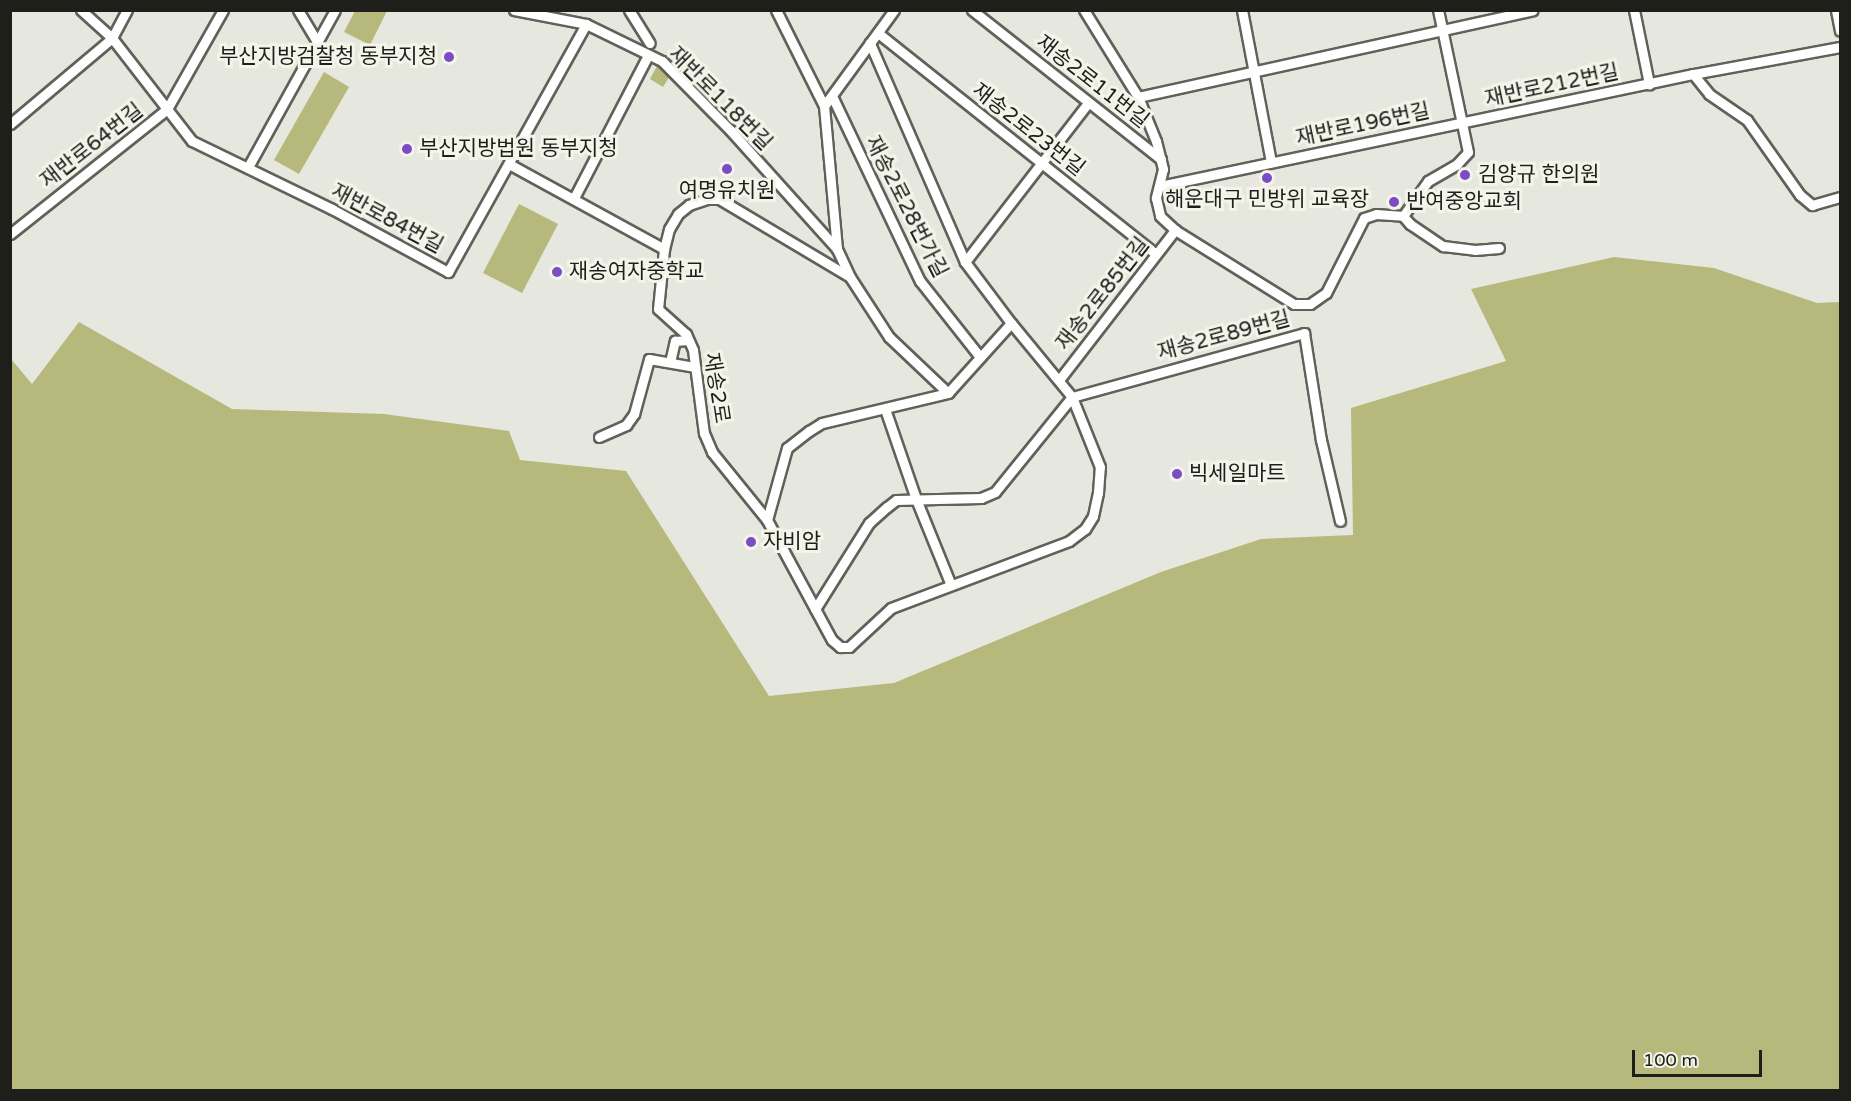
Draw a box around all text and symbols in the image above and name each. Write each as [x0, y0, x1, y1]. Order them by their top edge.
street label: 재송2로11번길 [1031, 30, 1153, 134]
street label: 재반로118번길 [663, 42, 777, 156]
place label: 부산지방검찰청 동부지청 [219, 44, 437, 70]
marker: 부산지방검찰청 동부지청 [442, 50, 456, 64]
street label: 재반로212번길 [1483, 60, 1621, 112]
street label: 재송2로23번길 [967, 78, 1089, 182]
street label: 재반로64번길 [36, 98, 148, 194]
street label: 재반로196번길 [1294, 99, 1432, 151]
street label: 재송2로28번가길 [859, 132, 953, 282]
place label: 부산지방법원 동부지청 [419, 136, 618, 162]
marker: 부산지방법원 동부지청 [400, 142, 414, 156]
marker: 여명유치원 [720, 162, 734, 176]
place label: 김양규 한의원 [1478, 162, 1599, 188]
marker: 김양규 한의원 [1456, 166, 1474, 184]
marker: 해운대구 민방위 교육장 [1260, 171, 1274, 185]
place label: 여명유치원 [679, 178, 775, 204]
street label: 재반로84번길 [327, 179, 447, 259]
place label: 해운대구 민방위 교육장 [1165, 187, 1369, 213]
place label: 반여중앙교회 [1406, 189, 1522, 215]
marker: 반여중앙교회 [1387, 195, 1401, 209]
street label: 재송2로85번길 [1051, 233, 1155, 355]
place label: 재송여자중학교 [569, 259, 704, 285]
marker: 재송여자중학교 [550, 265, 564, 279]
street label: 재송2로89번길 [1155, 306, 1293, 366]
street label: 재송2로 [698, 351, 734, 425]
place label: 빅세일마트 [1189, 461, 1286, 487]
marker: 빅세일마트 [1170, 467, 1184, 481]
place label: 자비암 [763, 529, 821, 555]
marker: 자비암 [744, 535, 758, 549]
scale bar [1635, 1038, 1766, 1076]
text: 100 m [1643, 1049, 1698, 1071]

